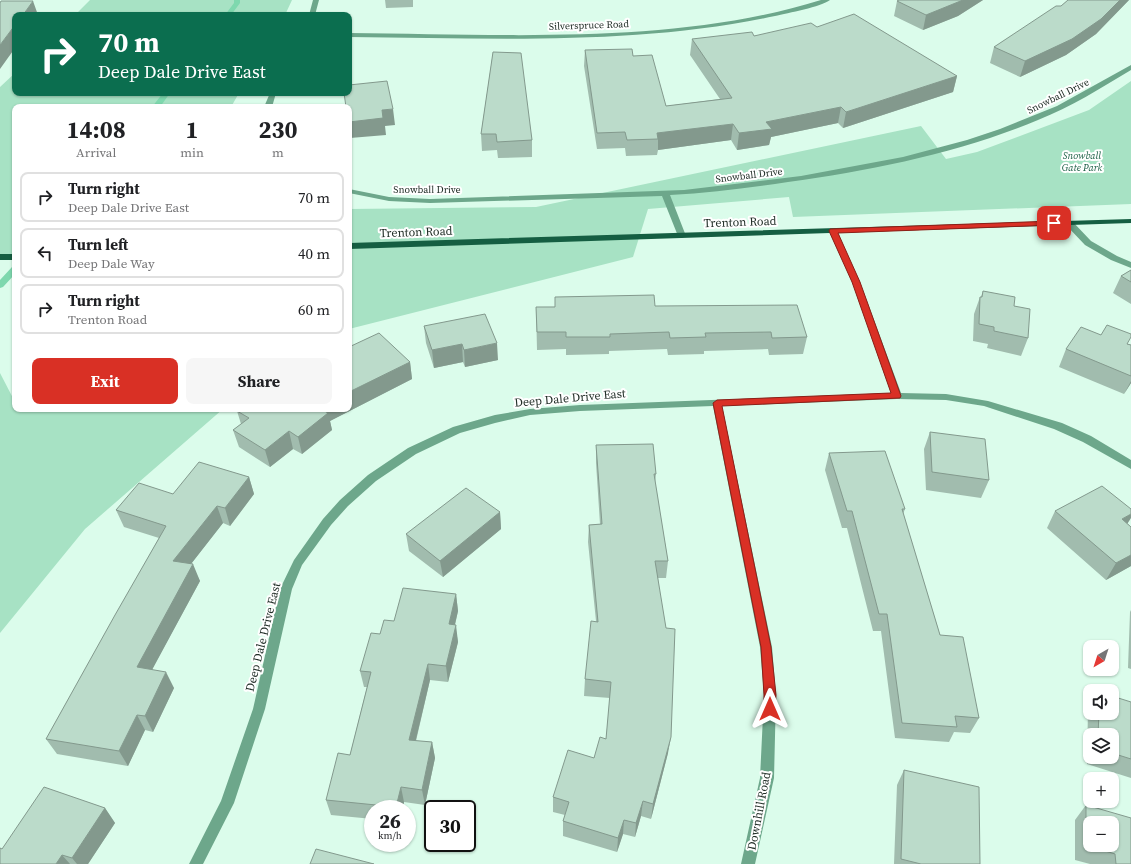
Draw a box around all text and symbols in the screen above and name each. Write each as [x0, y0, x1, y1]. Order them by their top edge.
street label: Silverspruce Road [549, 17, 630, 33]
text: 70 m [98, 23, 160, 61]
icon: right [32, 28, 84, 80]
text: Deep Dale Drive East [98, 59, 266, 84]
street label: Snowball Drive [1025, 75, 1091, 117]
text: 14:08 [67, 113, 126, 146]
text: 1 [186, 113, 199, 146]
text: 230 [258, 113, 297, 146]
text: Arrival [76, 144, 116, 161]
text: min [180, 144, 204, 161]
text: m [272, 144, 284, 161]
park label: Snowball Gate Park [1062, 149, 1103, 174]
street label: Snowball Drive [715, 164, 783, 186]
text: Turn right [68, 178, 140, 199]
street label: Snowball Drive [393, 183, 461, 196]
icon: right [34, 186, 56, 208]
text: 70 m [298, 187, 330, 208]
text: Deep Dale Drive East [68, 199, 189, 216]
pin [1037, 206, 1071, 240]
icon: arrive [1043, 212, 1065, 234]
street label: Trenton Road [703, 213, 777, 231]
street label: Trenton Road [379, 223, 453, 241]
text: Turn left [68, 234, 128, 255]
icon: left [34, 242, 56, 264]
text: 40 m [298, 243, 330, 264]
text: Deep Dale Way [68, 255, 155, 272]
text: Turn right [68, 290, 140, 311]
icon: right [34, 298, 56, 320]
text: 60 m [298, 299, 330, 320]
text: Trenton Road [68, 311, 147, 328]
button: Exit [32, 358, 178, 404]
button: Share [186, 358, 332, 404]
street label: Deep Dale Drive East [514, 385, 626, 411]
street label: Deep Dale Drive East [242, 581, 284, 693]
north arrow [1083, 640, 1119, 676]
map controls [1083, 640, 1119, 852]
button: sound [1083, 684, 1119, 720]
position arrow [749, 688, 791, 730]
button: layers [1083, 728, 1119, 764]
street label: Downhill Road [744, 770, 774, 852]
button: + [1083, 772, 1119, 808]
speed limit sign: 30 [424, 800, 476, 852]
text: 26 [379, 807, 401, 835]
button: − [1083, 816, 1119, 852]
text: km/h [378, 829, 402, 842]

